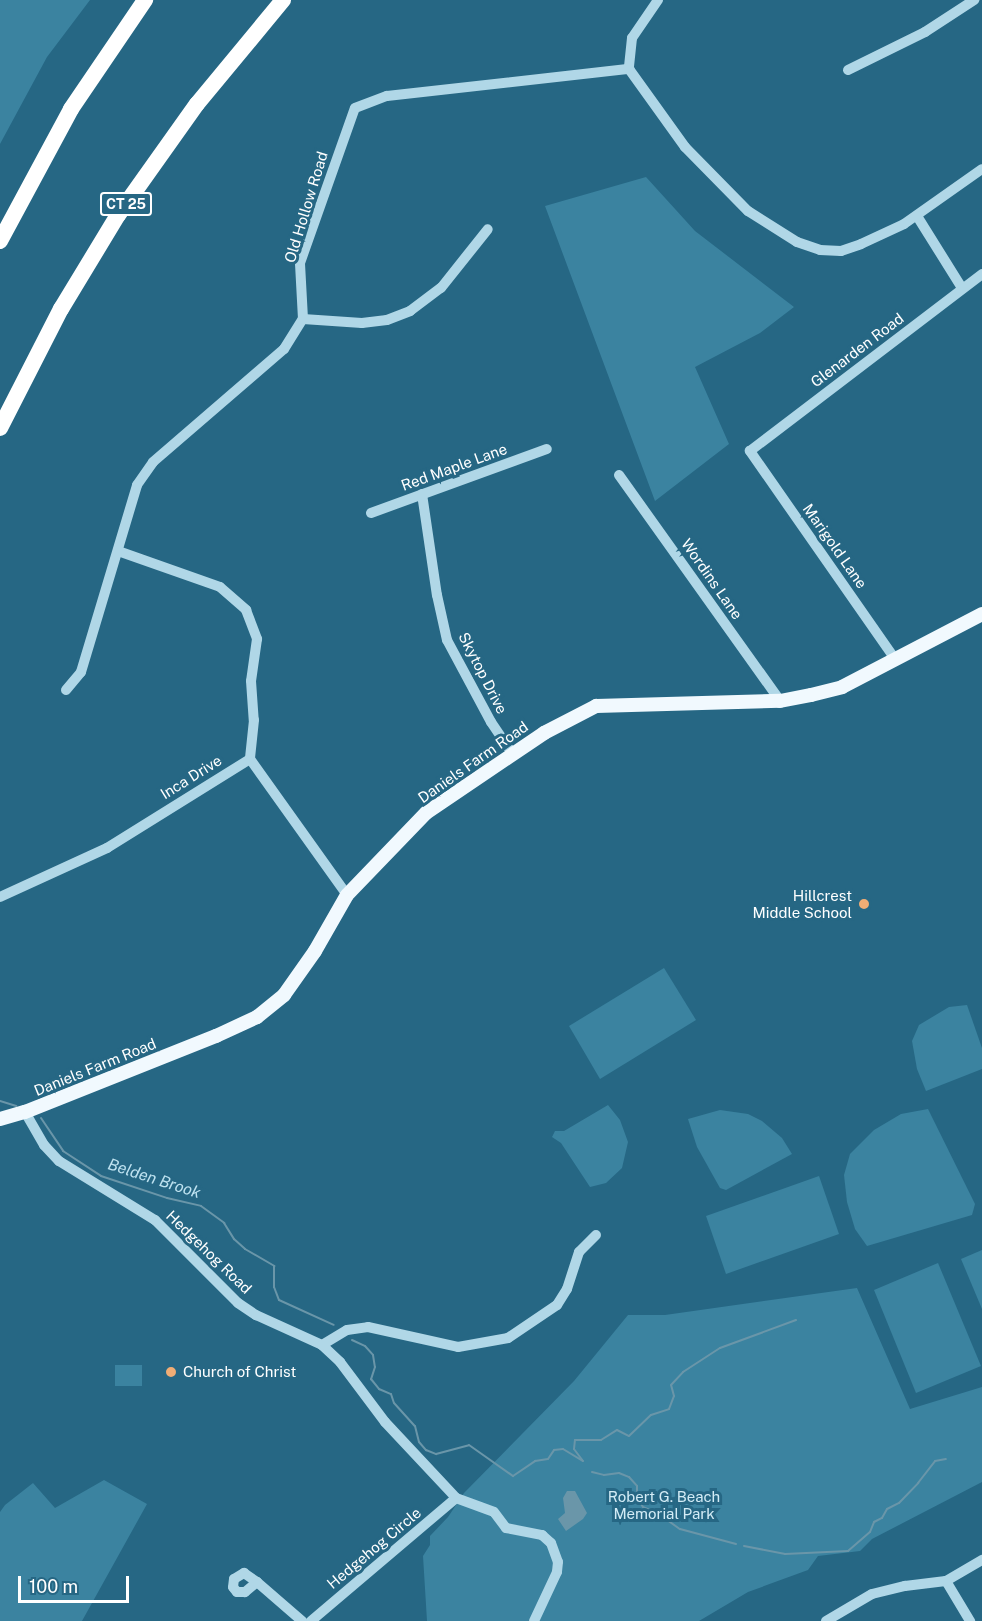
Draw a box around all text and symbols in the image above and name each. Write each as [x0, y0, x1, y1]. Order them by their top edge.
street label: Old Hollow Road [281, 149, 331, 265]
road number: CT 25 [99, 193, 153, 215]
street label: Glenarden Road [807, 309, 907, 391]
street label: Red Maple Lane [398, 439, 510, 495]
street label: Marigold Lane [799, 500, 871, 592]
street label: Wordins Lane [678, 535, 746, 623]
street label: Skytop Drive [455, 629, 511, 717]
street label: Daniels Farm Road [415, 717, 531, 807]
street label: Inca Drive [157, 751, 225, 803]
place label: Hillcrest Middle School [752, 886, 852, 921]
marker: Hillcrest Middle School [857, 897, 871, 911]
street label: Daniels Farm Road [31, 1034, 159, 1100]
water label: Belden Brook [105, 1155, 203, 1203]
street label: Hedgehog Road [162, 1207, 256, 1297]
place label: Church of Christ [183, 1363, 296, 1381]
marker: Church of Christ [164, 1365, 178, 1379]
park label: Robert G. Beach Memorial Park [608, 1487, 720, 1522]
street label: Hedgehog Circle [323, 1503, 425, 1593]
scale bar [21, 1564, 132, 1602]
text: 100 m [29, 1576, 78, 1597]

